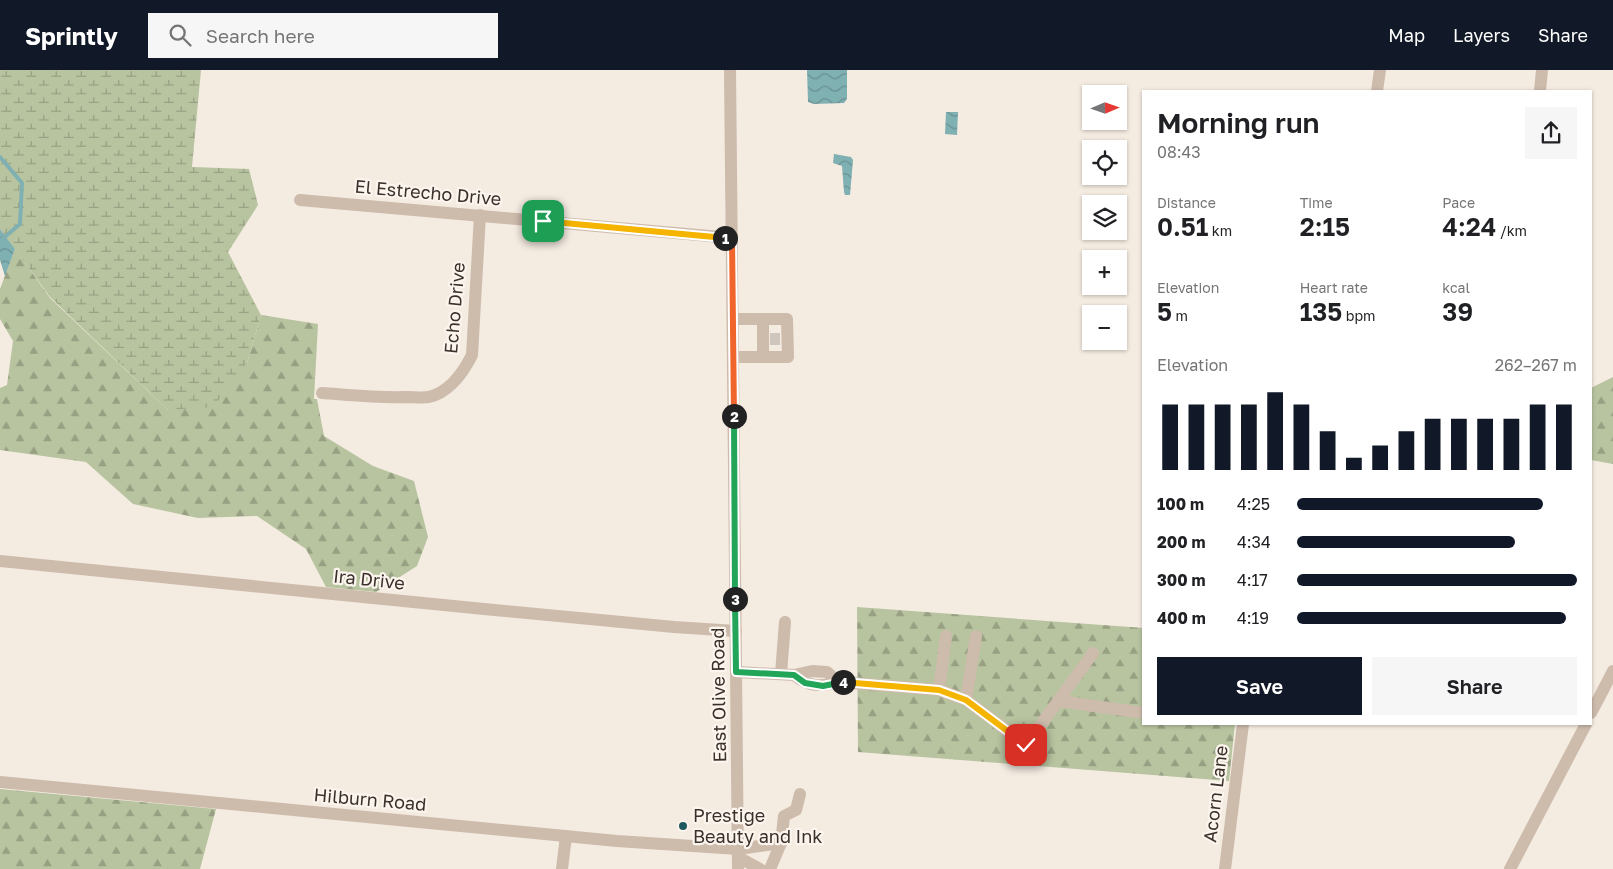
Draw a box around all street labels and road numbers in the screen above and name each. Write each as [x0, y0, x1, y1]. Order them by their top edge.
street label: El Estrecho Drive [354, 175, 502, 209]
street label: Echo Drive [439, 261, 469, 354]
street label: Ira Drive [332, 564, 406, 594]
street label: East Olive Road [706, 627, 730, 763]
street label: Acorn Lane [1198, 744, 1232, 843]
street label: Hilburn Road [313, 783, 427, 815]

